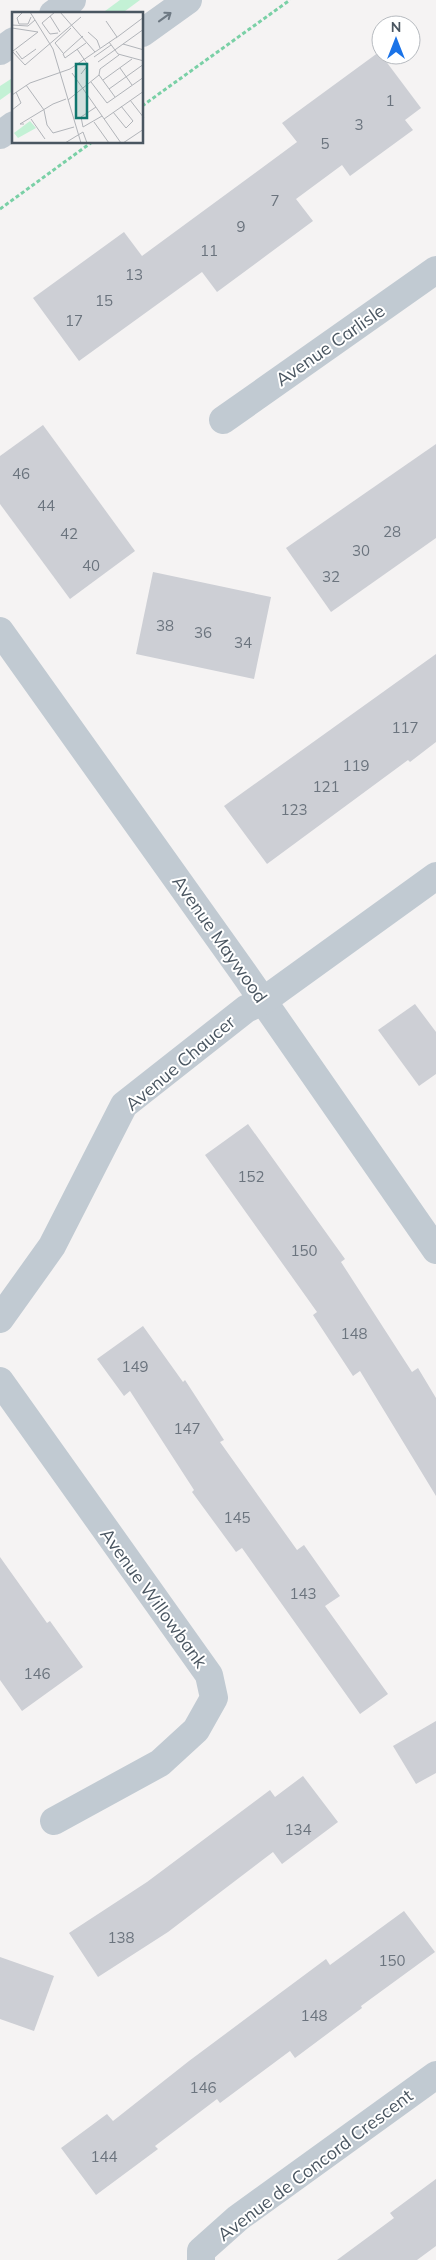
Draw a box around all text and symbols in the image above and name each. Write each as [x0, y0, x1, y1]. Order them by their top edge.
one-way arrow [158, 11, 171, 22]
inset map [12, 12, 144, 144]
north arrow [371, 15, 421, 65]
text: N [391, 18, 401, 36]
house number: 1 [385, 91, 395, 110]
house number: 3 [354, 115, 364, 134]
house number: 5 [320, 134, 330, 153]
house number: 7 [270, 191, 280, 210]
house number: 9 [236, 217, 246, 236]
house number: 11 [200, 241, 218, 260]
house number: 13 [125, 265, 143, 284]
house number: 15 [95, 291, 113, 310]
street label: Avenue Carlisle [271, 299, 389, 391]
house number: 17 [65, 311, 83, 330]
house number: 46 [12, 464, 30, 483]
house number: 44 [37, 496, 55, 515]
house number: 28 [383, 522, 401, 541]
house number: 42 [60, 524, 78, 543]
house number: 30 [352, 541, 370, 560]
house number: 40 [82, 556, 100, 575]
house number: 32 [322, 567, 340, 586]
house number: 38 [156, 616, 174, 635]
house number: 36 [194, 623, 212, 642]
house number: 34 [234, 633, 252, 652]
house number: 117 [391, 718, 419, 737]
house number: 119 [342, 756, 370, 775]
house number: 121 [312, 777, 340, 796]
house number: 123 [280, 800, 308, 819]
street label: Avenue Maywood [168, 871, 272, 1007]
street label: Avenue Chaucer [120, 1010, 240, 1116]
house number: 152 [237, 1167, 265, 1186]
house number: 150 [290, 1241, 318, 1260]
house number: 148 [340, 1324, 368, 1343]
house number: 149 [121, 1357, 149, 1376]
house number: 147 [173, 1419, 201, 1438]
house number: 145 [223, 1508, 251, 1527]
street label: Avenue Willowbank [95, 1523, 213, 1673]
house number: 143 [289, 1584, 317, 1603]
house number: 146 [23, 1664, 51, 1683]
house number: 134 [284, 1820, 312, 1839]
house number: 138 [107, 1928, 135, 1947]
house number: 150 [378, 1951, 406, 1970]
house number: 148 [300, 2006, 328, 2025]
house number: 146 [189, 2078, 217, 2097]
street label: Avenue de Concord Crescent [213, 2084, 417, 2246]
house number: 144 [90, 2147, 118, 2166]

